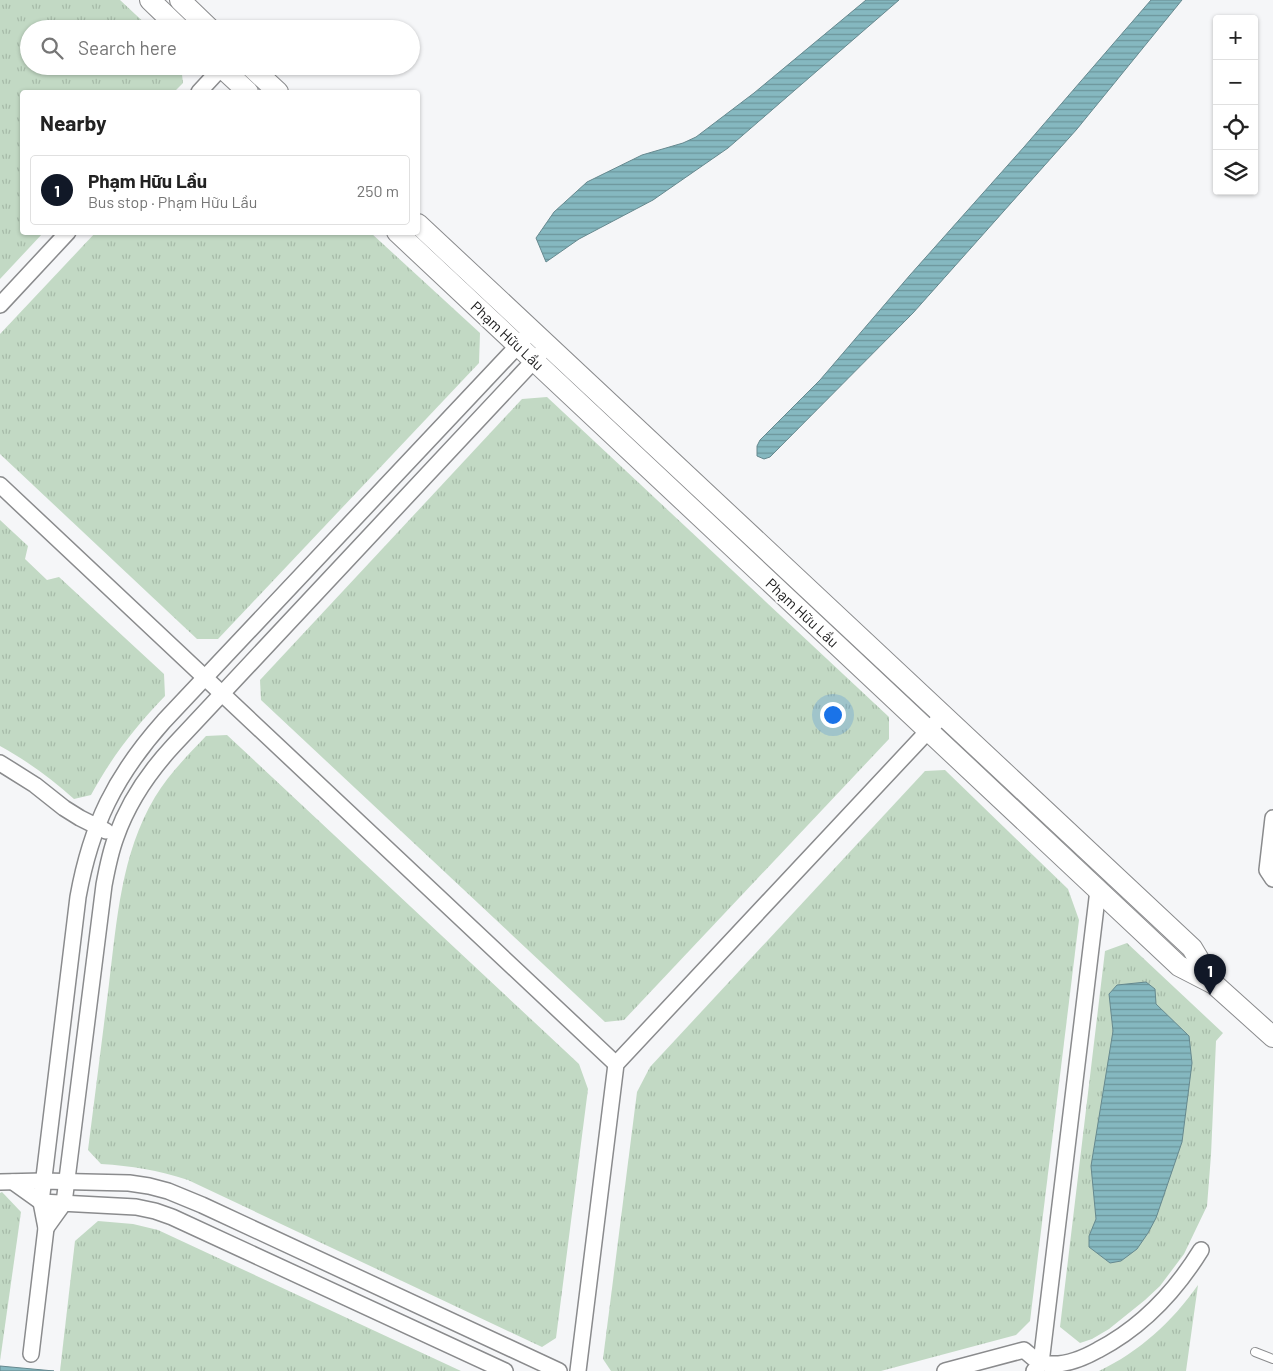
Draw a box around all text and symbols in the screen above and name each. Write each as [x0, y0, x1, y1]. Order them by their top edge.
map controls [1213, 15, 1258, 195]
button: + [1213, 15, 1258, 60]
search box [20, 20, 420, 75]
icon: search [38, 34, 66, 62]
text: Search here [78, 36, 177, 59]
button: − [1213, 60, 1258, 105]
button: locate [1213, 105, 1258, 150]
text: Nearby [40, 110, 106, 135]
button: layers [1213, 150, 1258, 195]
text: Phạm Hữu Lầu [88, 169, 207, 192]
text: 1 [54, 181, 60, 200]
text: 250 m [357, 181, 399, 200]
text: Bus stop · Phạm Hữu Lầu [88, 192, 257, 211]
street label: Phạm Hữu Lầu [467, 297, 548, 374]
street label: Phạm Hữu Lầu [762, 574, 843, 651]
your location [820, 702, 846, 728]
pin: 1 [1194, 954, 1226, 995]

